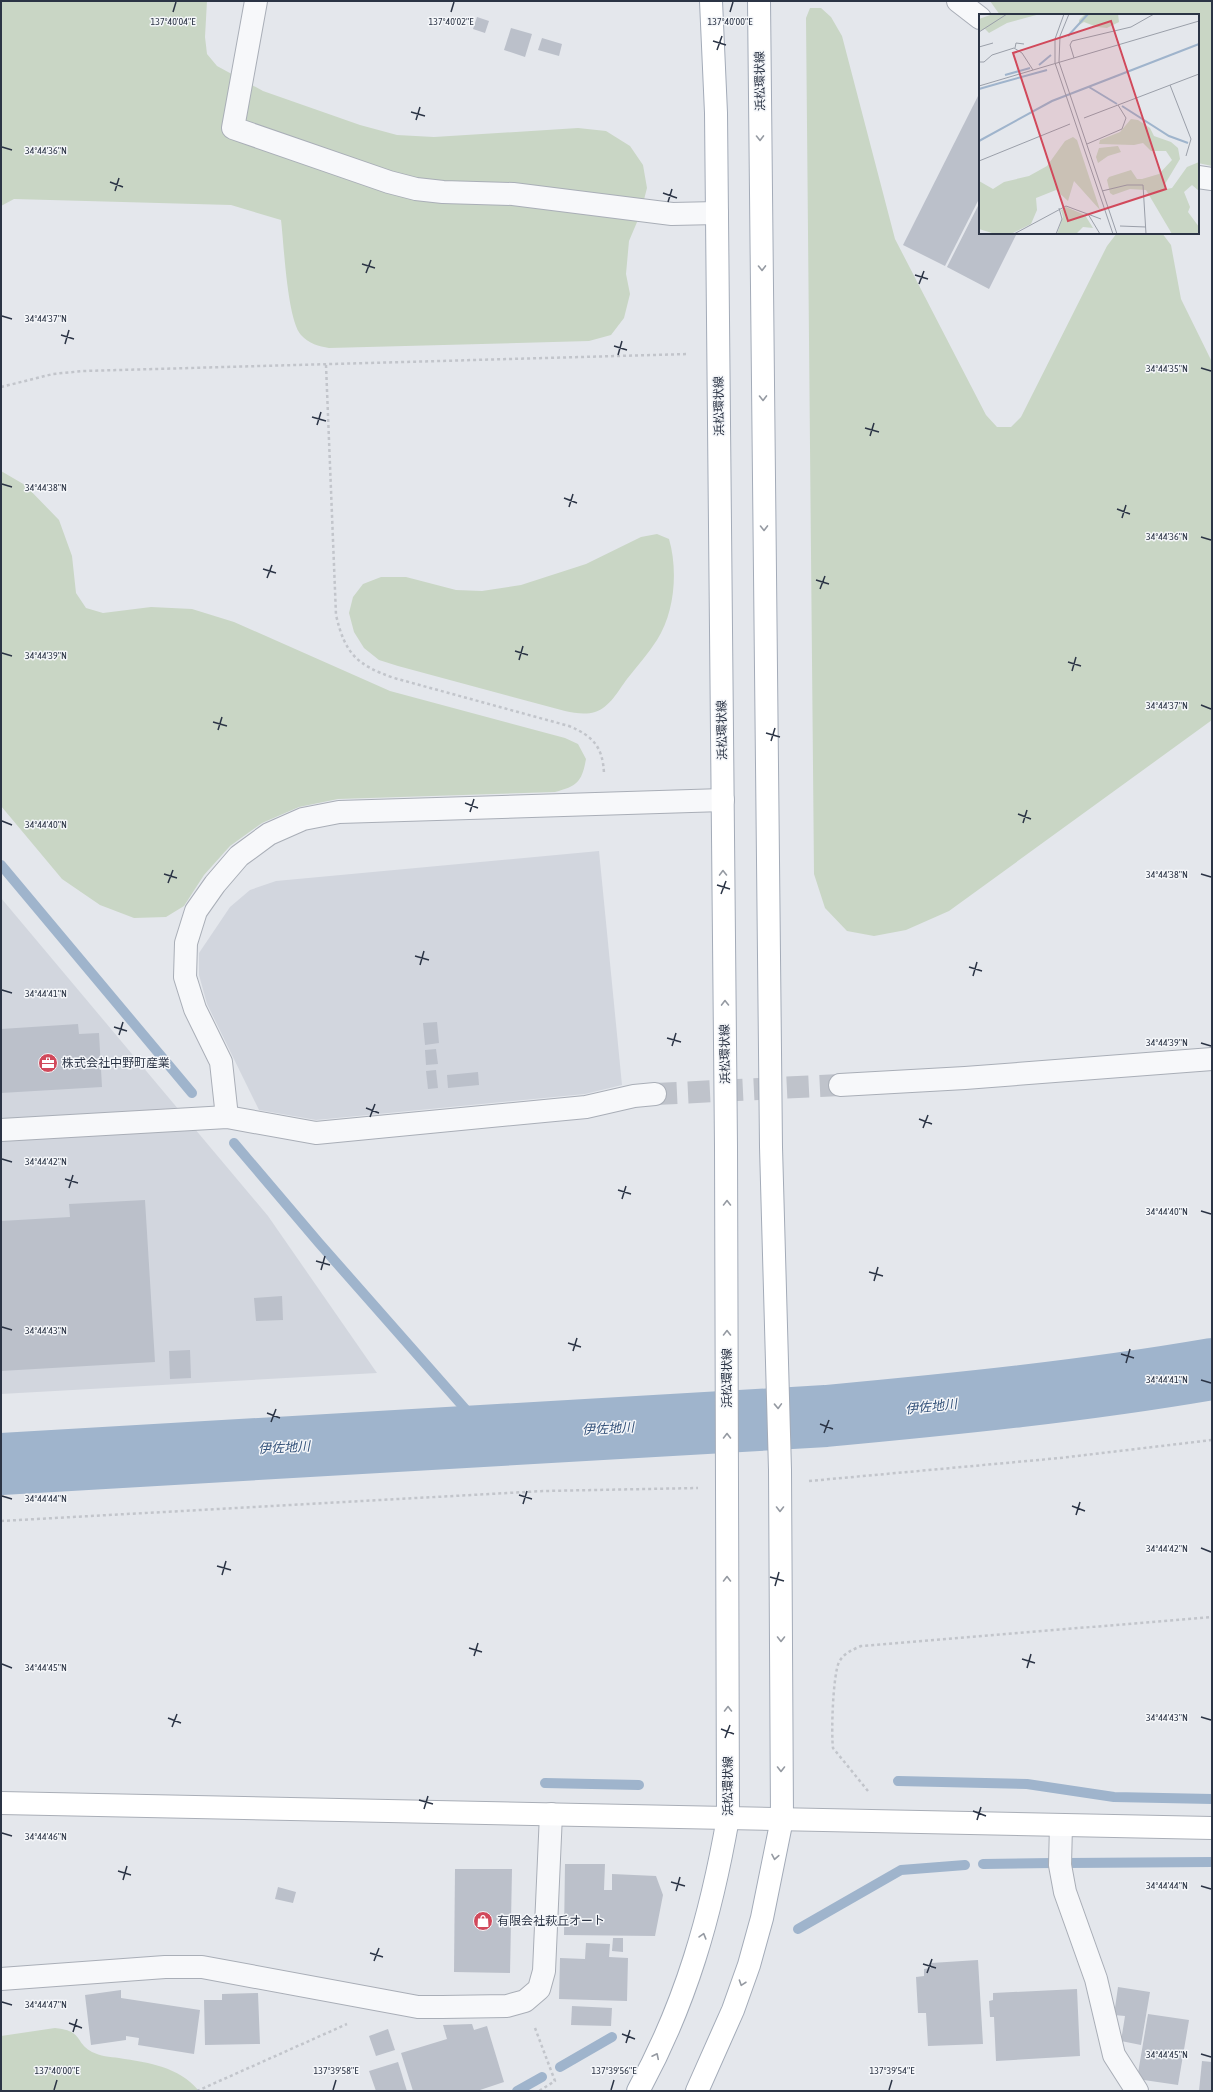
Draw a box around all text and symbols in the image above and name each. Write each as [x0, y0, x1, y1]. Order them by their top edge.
inset map [979, 14, 1199, 234]
text: 137°40'04"E [151, 16, 196, 27]
text: 137°40'02"E [429, 16, 474, 27]
text: 137°40'00"E [708, 16, 753, 27]
street label: 浜松環状線 [752, 51, 768, 111]
one-way arrow [756, 135, 764, 141]
text: 34°44'36"N [25, 145, 67, 156]
one-way arrow [758, 265, 766, 271]
text: 34°44'37"N [25, 313, 67, 324]
text: 34°44'35"N [1146, 363, 1188, 374]
street label: 浜松環状線 [711, 376, 727, 436]
one-way arrow [759, 395, 767, 401]
text: 34°44'38"N [25, 482, 67, 493]
one-way arrow [760, 525, 768, 531]
text: 34°44'36"N [1146, 531, 1188, 542]
text: 34°44'39"N [25, 650, 67, 661]
street label: 浜松環状線 [714, 700, 730, 760]
text: 34°44'37"N [1146, 700, 1188, 711]
text: 34°44'40"N [25, 819, 67, 830]
text: 34°44'38"N [1146, 869, 1188, 880]
one-way arrow [719, 870, 728, 876]
text: 34°44'41"N [25, 988, 67, 999]
one-way arrow [721, 1000, 729, 1006]
street label: 浜松環状線 [717, 1024, 733, 1084]
text: 34°44'39"N [1146, 1037, 1188, 1048]
office icon: 株式会社中野町産業 [37, 1052, 59, 1074]
place label: 株式会社中野町産業 [62, 1056, 170, 1070]
text: 34°44'42"N [25, 1156, 67, 1167]
one-way arrow [723, 1200, 731, 1206]
text: 34°44'40"N [1146, 1206, 1188, 1217]
text: 34°44'43"N [25, 1325, 67, 1336]
one-way arrow [723, 1330, 731, 1336]
street label: 浜松環状線 [720, 1348, 734, 1408]
text: 34°44'41"N [1146, 1374, 1188, 1385]
water label: 伊佐地川 [904, 1396, 960, 1417]
one-way arrow [774, 1403, 782, 1409]
water label: 伊佐地川 [582, 1420, 636, 1437]
one-way arrow [723, 1433, 731, 1439]
water label: 伊佐地川 [258, 1439, 312, 1456]
text: 34°44'44"N [25, 1493, 67, 1504]
one-way arrow [776, 1506, 784, 1512]
text: 34°44'42"N [1146, 1543, 1188, 1554]
one-way arrow [723, 1576, 731, 1582]
one-way arrow [777, 1636, 785, 1642]
text: 34°44'45"N [25, 1662, 67, 1673]
one-way arrow [724, 1706, 732, 1712]
text: 34°44'43"N [1146, 1712, 1188, 1723]
street label: 浜松環状線 [721, 1756, 735, 1816]
one-way arrow [777, 1766, 785, 1772]
text: 34°44'46"N [25, 1831, 67, 1842]
one-way arrow [771, 1854, 779, 1860]
text: 34°44'44"N [1146, 1880, 1188, 1891]
shop icon: 有限会社萩丘オート [472, 1910, 494, 1932]
place label: 有限会社萩丘オート [497, 1914, 605, 1928]
one-way arrow [698, 1932, 707, 1939]
one-way arrow [739, 1979, 747, 1986]
text: 34°44'47"N [25, 1999, 67, 2010]
text: 34°44'45"N [1146, 2049, 1188, 2060]
one-way arrow [651, 2053, 659, 2061]
text: 137°40'00"E [35, 2065, 80, 2076]
text: 137°39'58"E [314, 2065, 359, 2076]
text: 137°39'56"E [592, 2065, 637, 2076]
text: 137°39'54"E [870, 2065, 915, 2076]

